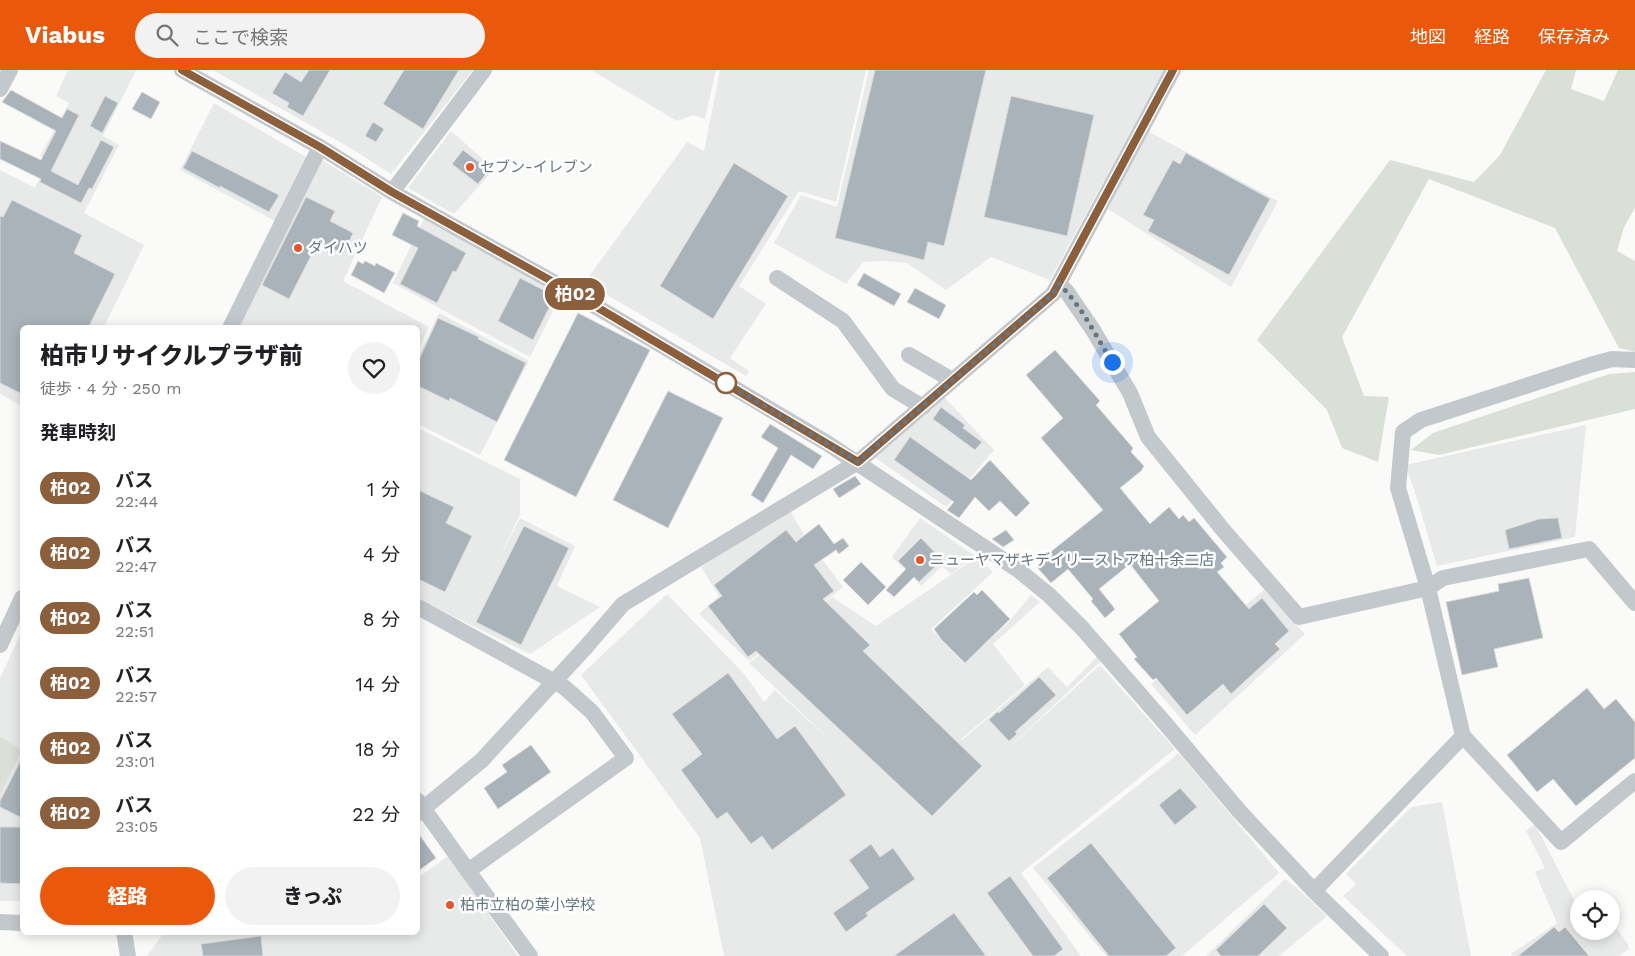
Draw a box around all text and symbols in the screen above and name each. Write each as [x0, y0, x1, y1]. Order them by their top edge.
search box [135, 13, 485, 58]
text: Viabus [25, 21, 105, 49]
icon: search [153, 21, 181, 49]
text: ここで検索 [193, 26, 288, 49]
text: 地図 [1410, 26, 1446, 47]
text: 経路 [1474, 26, 1510, 47]
text: 保存済み [1538, 26, 1610, 47]
place label: セブン-イレブン [480, 158, 593, 176]
marker: セブン-イレブン [464, 161, 476, 173]
place label: ダイハツ [308, 239, 368, 257]
marker: ダイハツ [292, 242, 304, 254]
line badge: 柏02 [546, 278, 604, 310]
text: 柏02 [555, 283, 595, 304]
text: 柏市リサイクルプラザ前 [40, 342, 303, 370]
button: heart [348, 342, 400, 394]
your location [1100, 350, 1125, 375]
unlabelled marker [715, 372, 737, 394]
text: 徒歩 · 4 分 · 250 m [40, 379, 182, 398]
text: 発車時刻 [40, 421, 116, 444]
text: バス [115, 469, 153, 492]
text: 柏02 [50, 477, 90, 498]
text: 1 分 [367, 478, 400, 501]
text: 22:44 [115, 492, 158, 511]
text: バス [115, 534, 153, 557]
text: 柏02 [50, 542, 90, 563]
text: 4 分 [363, 543, 400, 566]
place label: ニューヤマザキデイリーストア柏十余二店 [930, 551, 1214, 569]
marker: ニューヤマザキデイリーストア柏十余二店 [914, 554, 926, 566]
text: 22:47 [115, 557, 157, 576]
text: バス [115, 599, 153, 622]
text: 柏02 [50, 607, 90, 628]
text: 8 分 [363, 608, 400, 631]
text: 22:51 [115, 622, 154, 641]
text: バス [115, 664, 153, 687]
text: 柏02 [50, 672, 90, 693]
text: 14 分 [356, 673, 400, 696]
text: 22:57 [115, 687, 157, 706]
text: バス [115, 729, 153, 752]
text: 柏02 [50, 737, 90, 758]
text: 18 分 [355, 738, 400, 761]
text: 23:01 [115, 752, 155, 771]
text: バス [115, 794, 153, 817]
text: 柏02 [50, 802, 90, 823]
text: 22 分 [352, 803, 400, 826]
text: 23:05 [115, 817, 158, 836]
button: 経路 [40, 867, 215, 925]
button: きっぷ [225, 867, 400, 925]
map controls [1570, 890, 1620, 940]
button: locate [1570, 890, 1620, 940]
place label: 柏市立柏の葉小学校 [460, 896, 595, 914]
marker: 柏市立柏の葉小学校 [444, 899, 456, 911]

